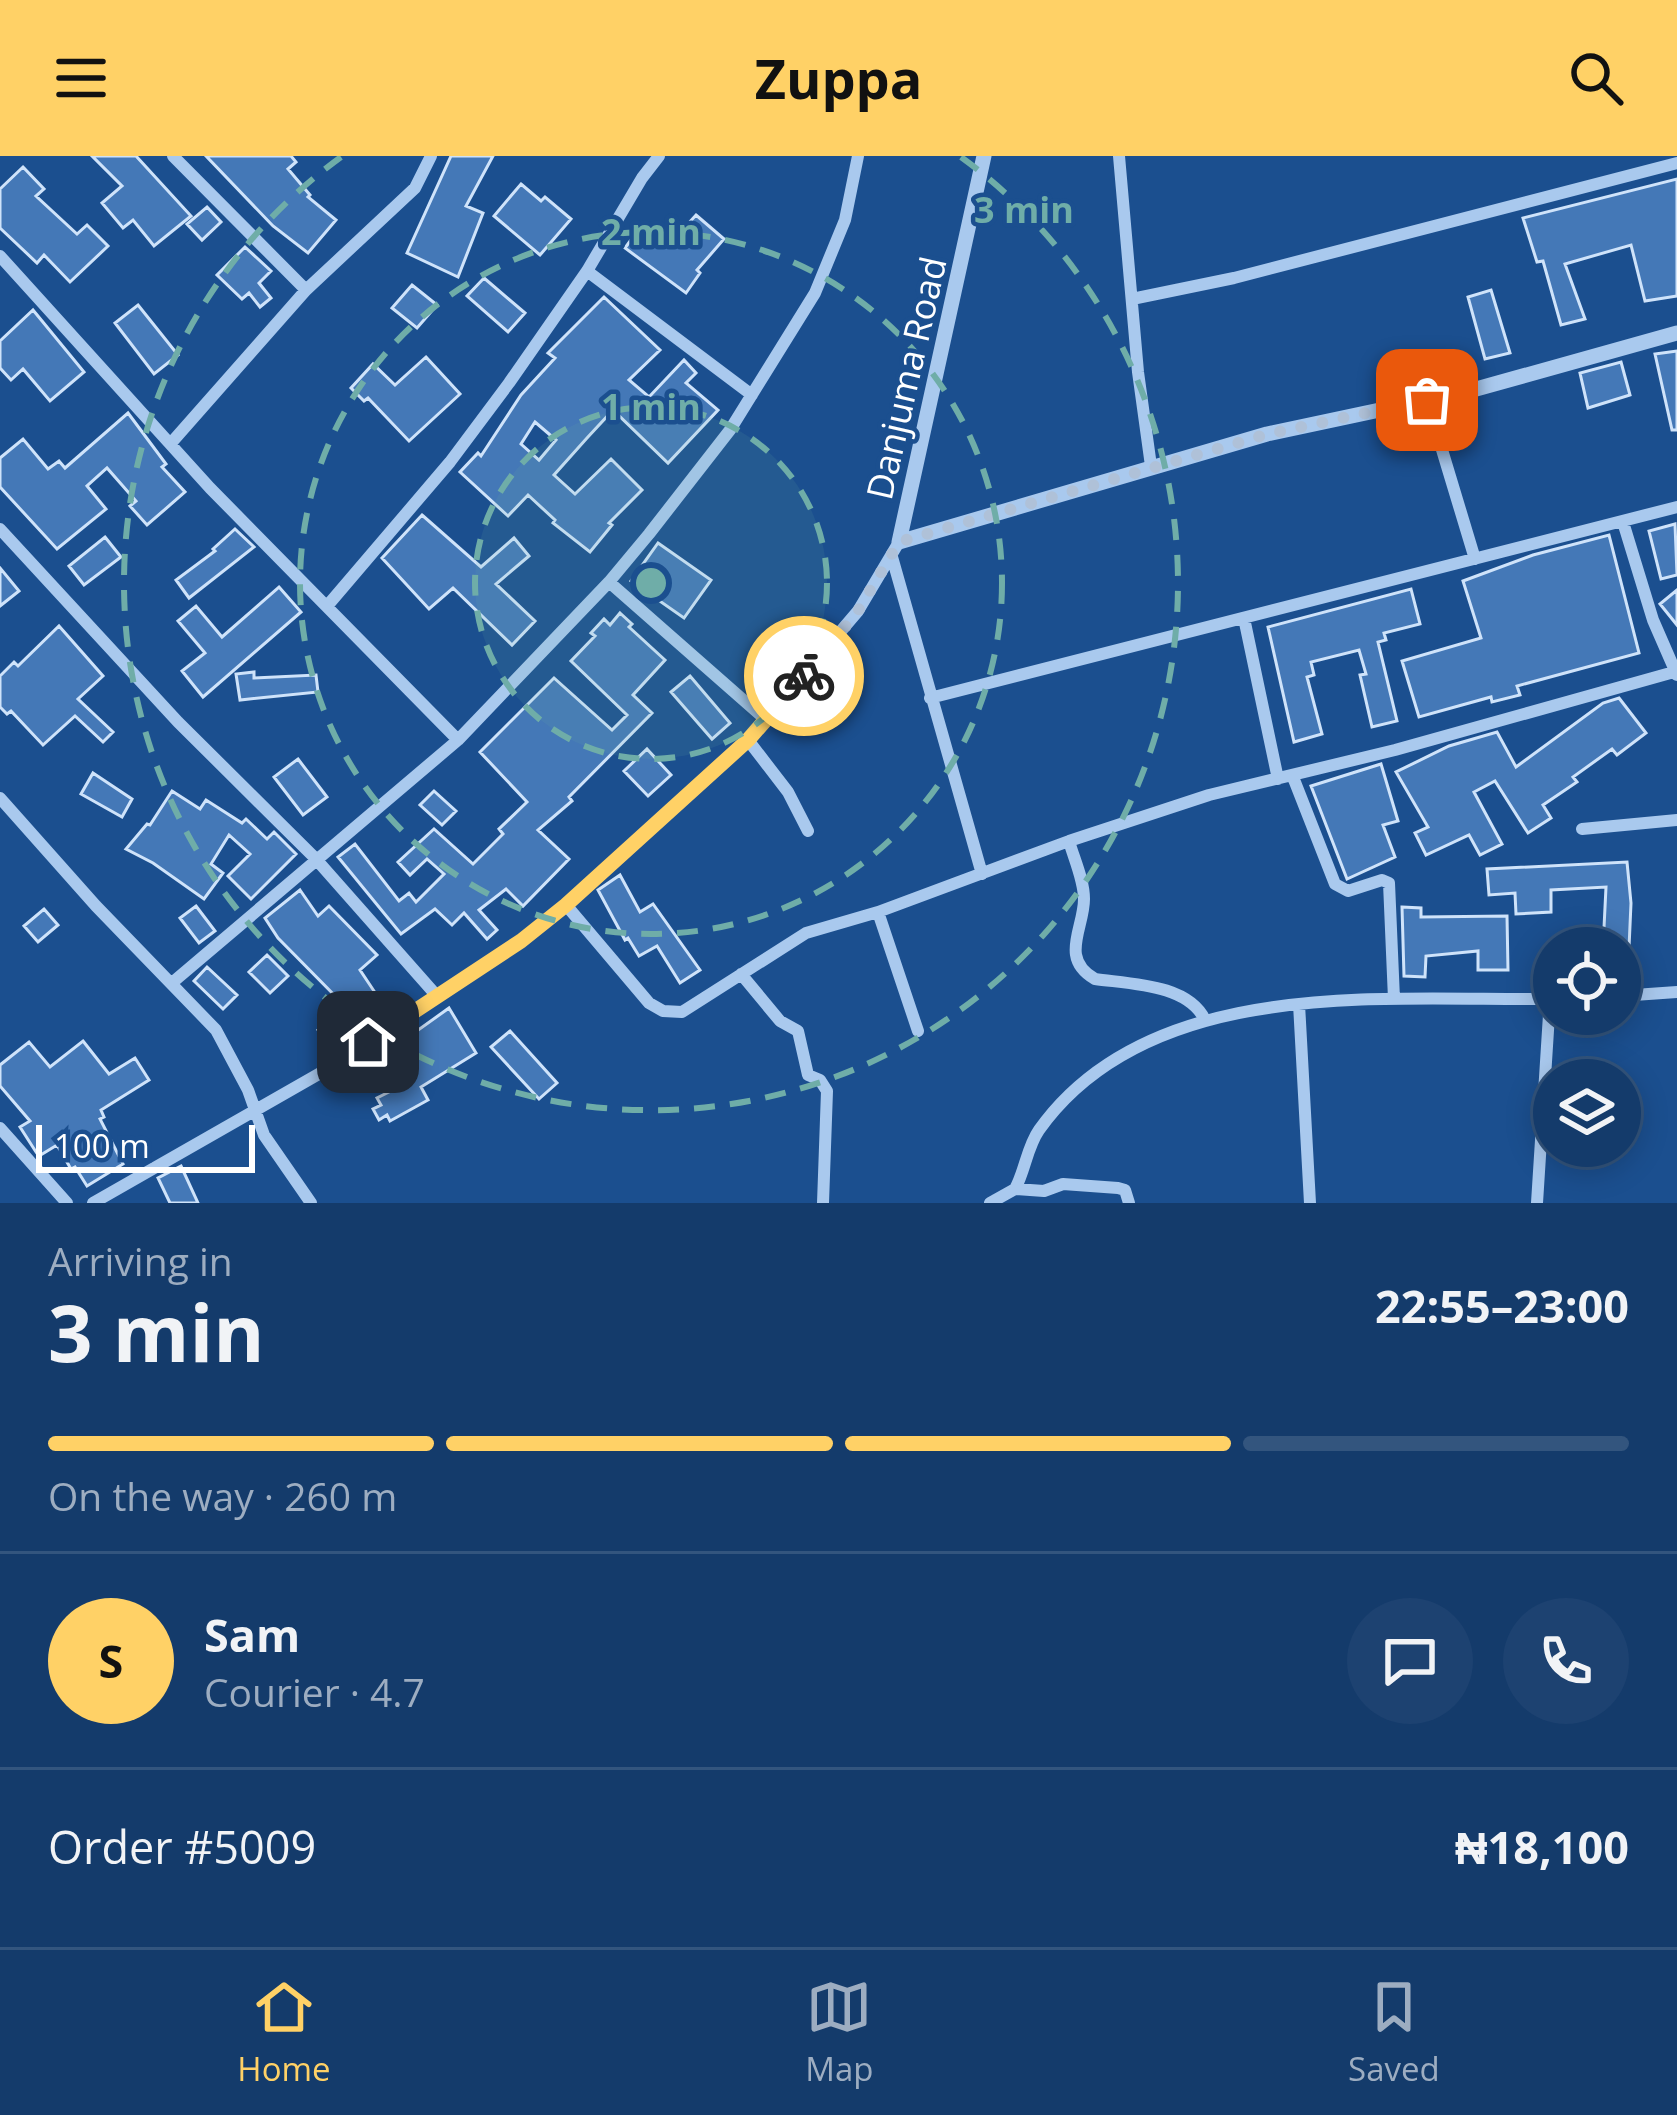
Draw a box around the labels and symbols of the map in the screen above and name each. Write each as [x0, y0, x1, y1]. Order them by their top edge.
text: 3 min [974, 185, 1074, 234]
text: 2 min [601, 207, 701, 256]
street label: Danjuma Road [854, 252, 958, 504]
pin [1376, 349, 1478, 451]
text: 1 min [601, 382, 701, 431]
centre of rings [630, 562, 672, 604]
courier [744, 616, 864, 736]
pin [317, 991, 419, 1093]
scale bar [36, 1119, 255, 1172]

